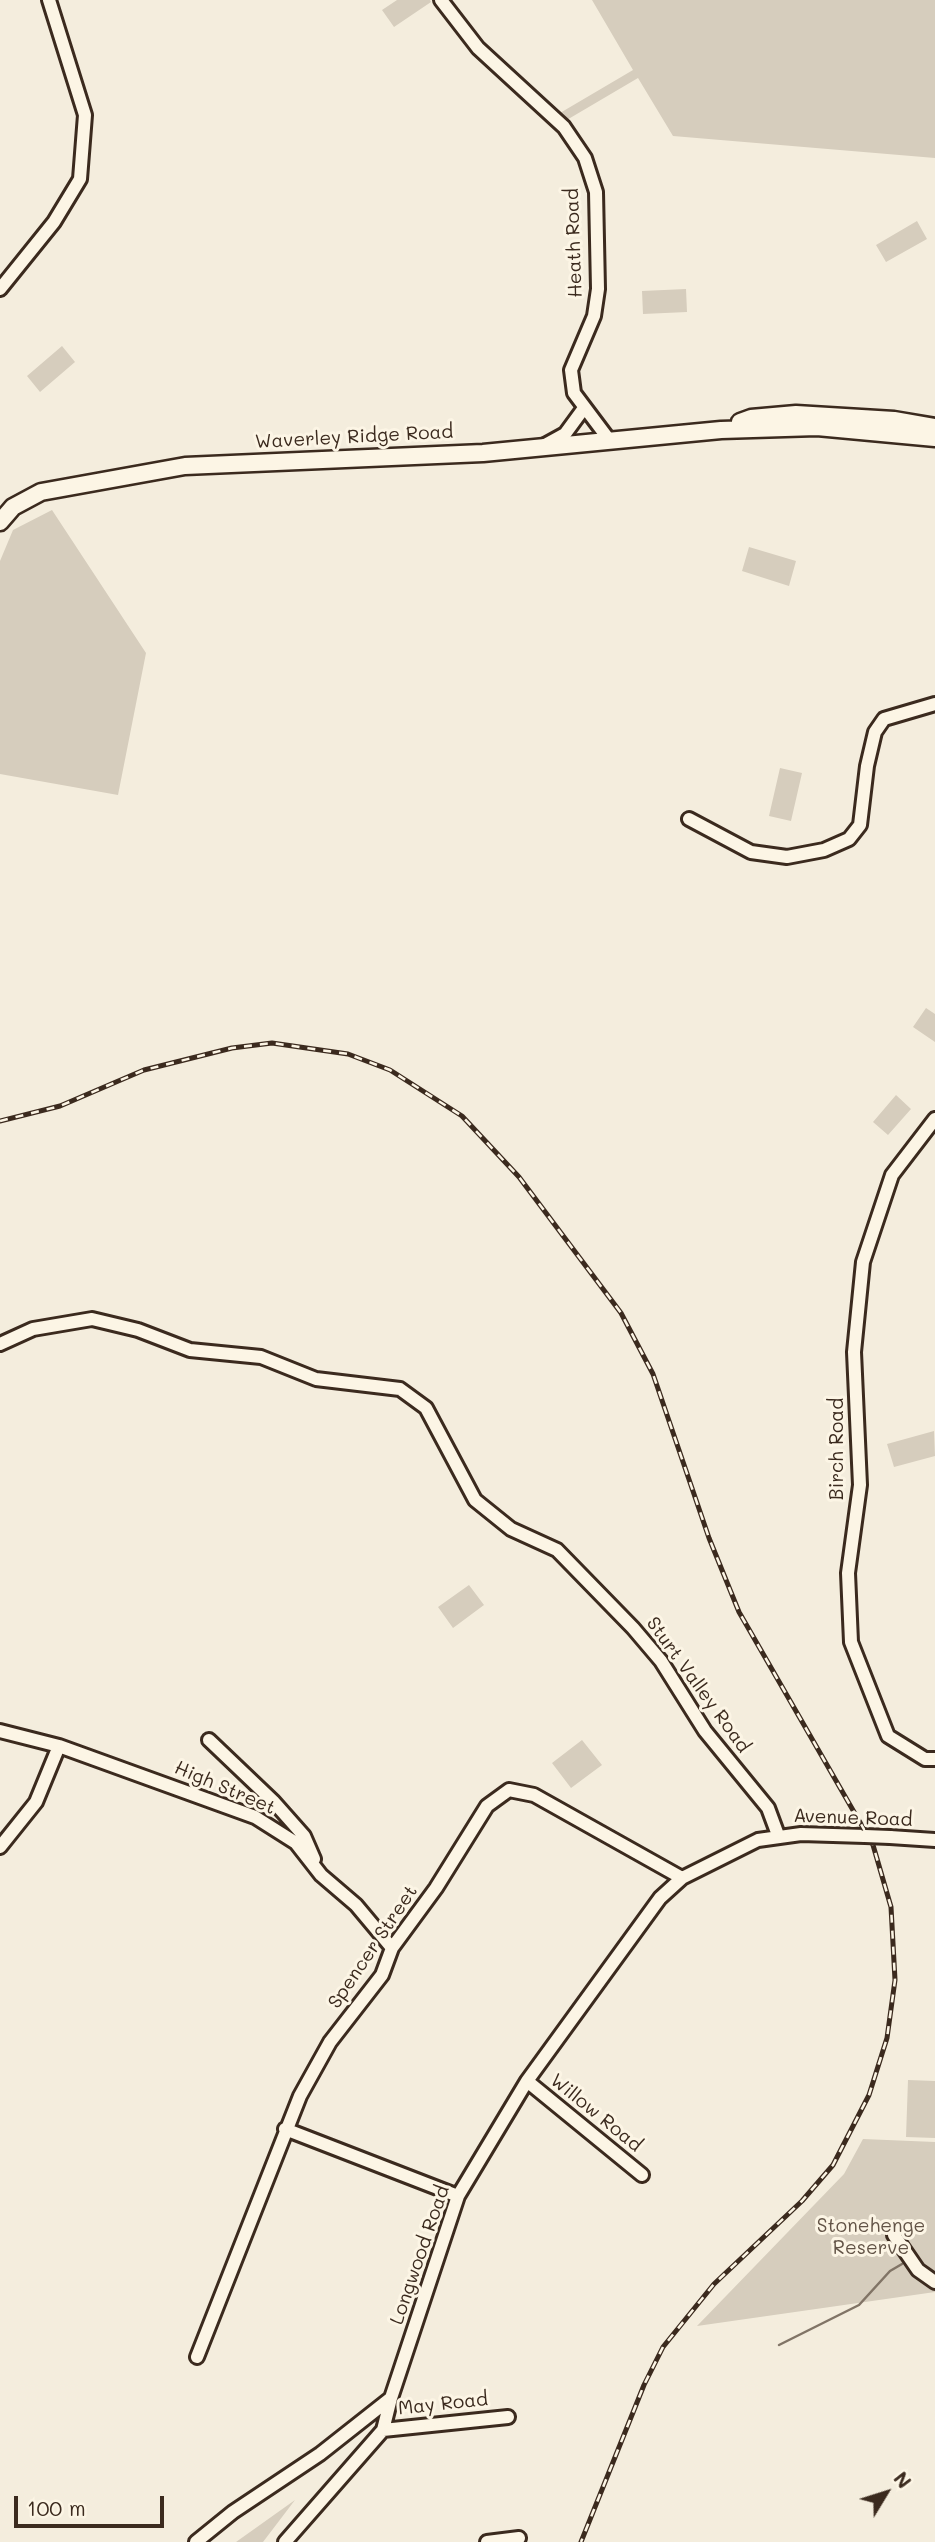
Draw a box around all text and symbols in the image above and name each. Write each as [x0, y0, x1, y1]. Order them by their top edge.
street label: Heath Road [561, 188, 587, 298]
street label: Waverley Ridge Road [254, 420, 454, 454]
street label: Birch Road [826, 1398, 848, 1500]
street label: Sturt Valley Road [641, 1613, 755, 1757]
street label: High Street [171, 1756, 279, 1820]
street label: Avenue Road [793, 1805, 913, 1831]
street label: Spencer Street [323, 1881, 423, 2013]
street label: Willow Road [546, 2069, 646, 2157]
street label: Longwood Road [386, 2182, 454, 2328]
park label: Stonehenge Reserve [817, 2215, 925, 2259]
street label: May Road [397, 2388, 489, 2420]
north arrow [851, 2458, 921, 2528]
text: N [889, 2466, 917, 2493]
scale bar [18, 2482, 168, 2526]
text: 100 m [27, 2494, 86, 2521]

